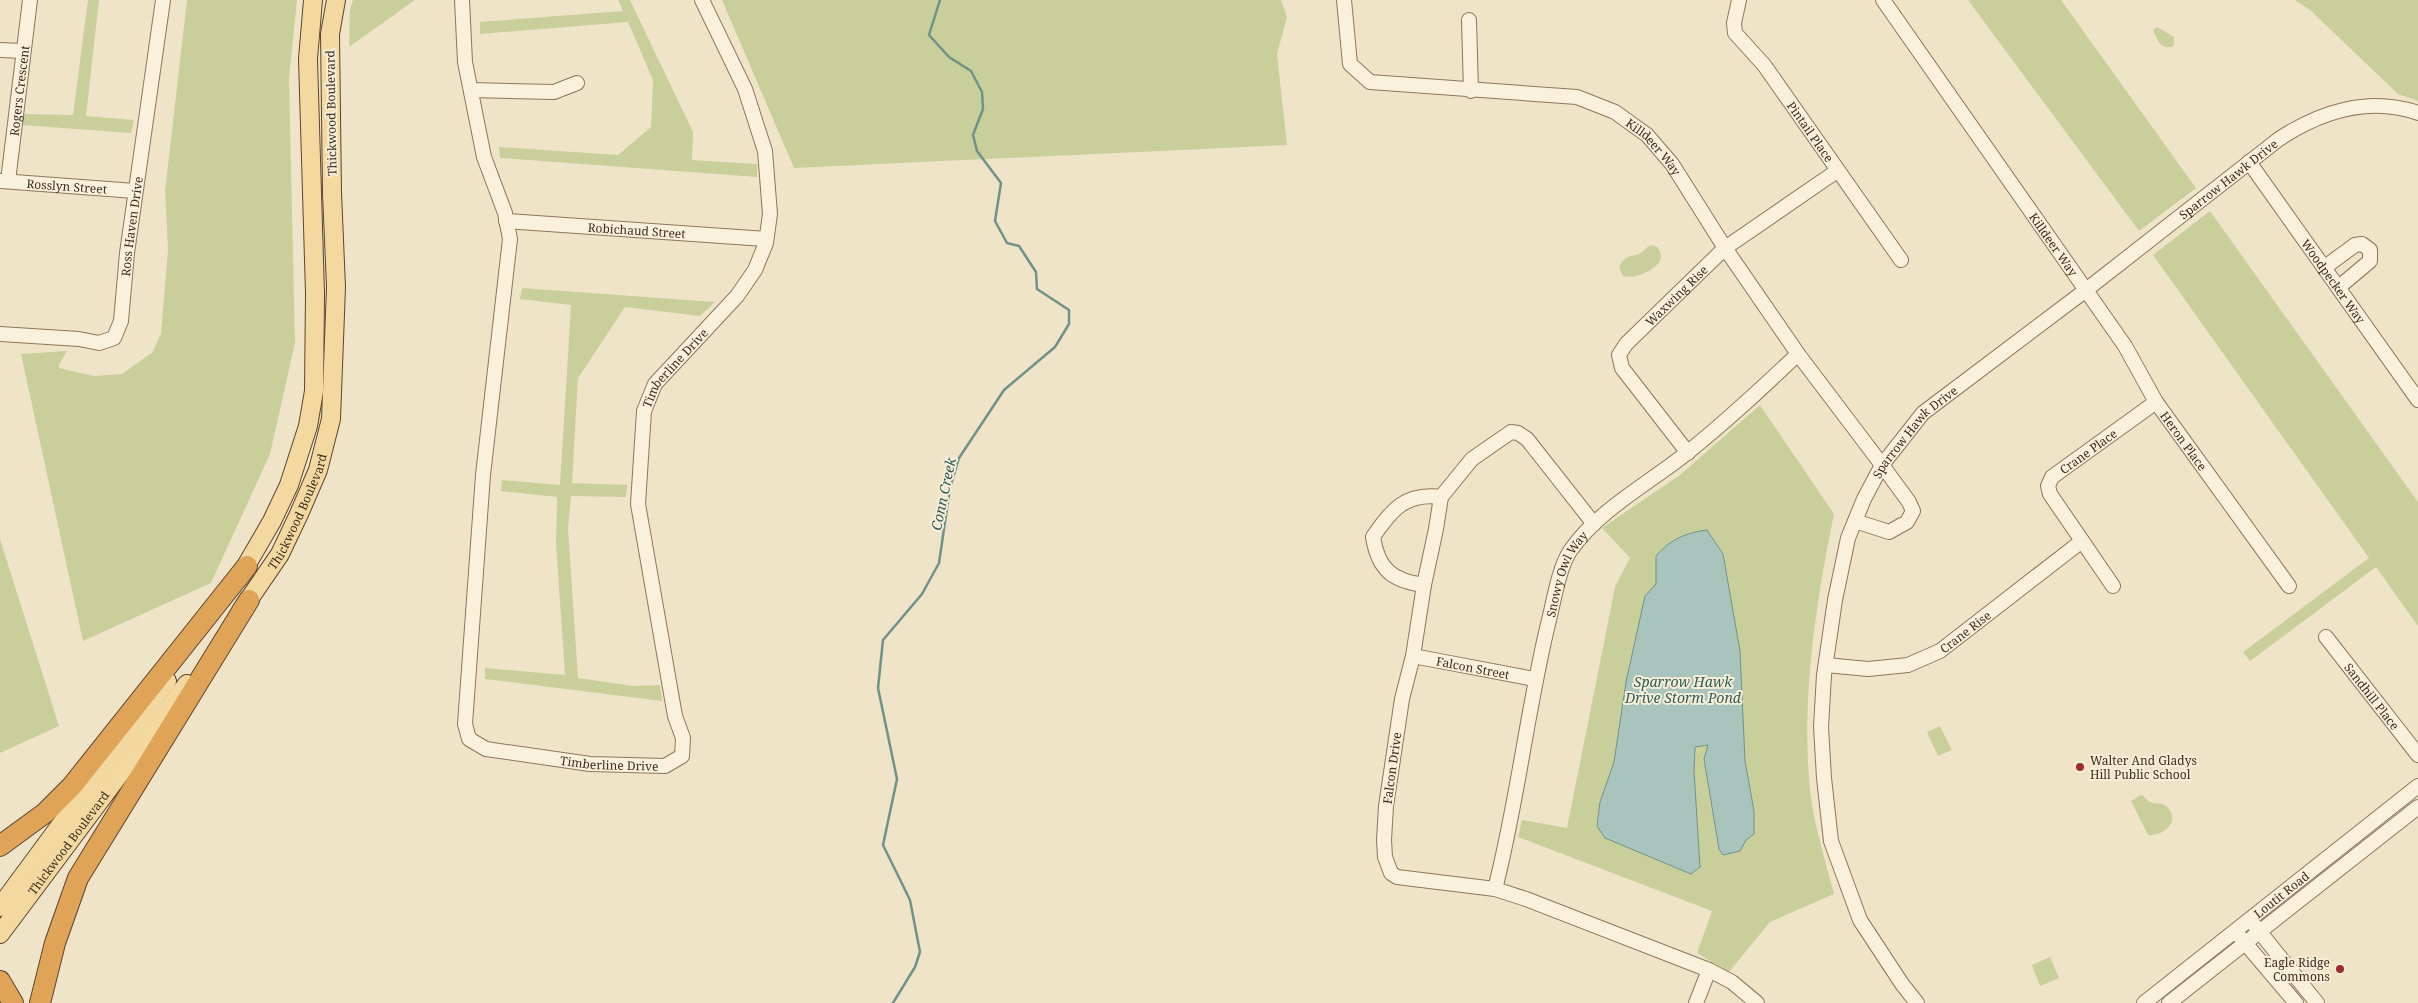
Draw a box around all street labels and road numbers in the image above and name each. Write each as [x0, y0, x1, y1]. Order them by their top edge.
street label: Rogers Crescent [5, 44, 33, 137]
street label: Thickwood Boulevard [321, 49, 341, 176]
street label: Pintail Place [1783, 98, 1838, 165]
street label: Killdeer Way [1623, 114, 1685, 179]
street label: Sparrow Hawk Drive [2175, 135, 2281, 223]
street label: Rosslyn Street [26, 174, 108, 197]
street label: Ross Haven Drive [116, 175, 146, 277]
street label: Killdeer Way [2026, 209, 2082, 279]
street label: Robichaud Street [587, 218, 686, 242]
street label: Woodpecker Way [2298, 235, 2369, 327]
street label: Waxwing Rise [1641, 261, 1711, 329]
street label: Timberline Drive [638, 324, 711, 410]
street label: Sparrow Hawk Drive [1868, 382, 1961, 481]
street label: Heron Place [2157, 408, 2211, 474]
street label: Crane Place [2056, 425, 2120, 477]
street label: Thickwood Boulevard [263, 451, 331, 573]
street label: Snowy Owl Way [1541, 527, 1591, 619]
street label: Crane Rise [1936, 606, 1994, 657]
street label: Falcon Street [1435, 652, 1511, 683]
street label: Sandhill Place [2341, 659, 2404, 733]
street label: Falcon Drive [1379, 731, 1405, 805]
street label: Timberline Drive [559, 751, 659, 774]
street label: Thickwood Boulevard [24, 787, 113, 898]
street label: Loutit Road [2250, 867, 2313, 922]

